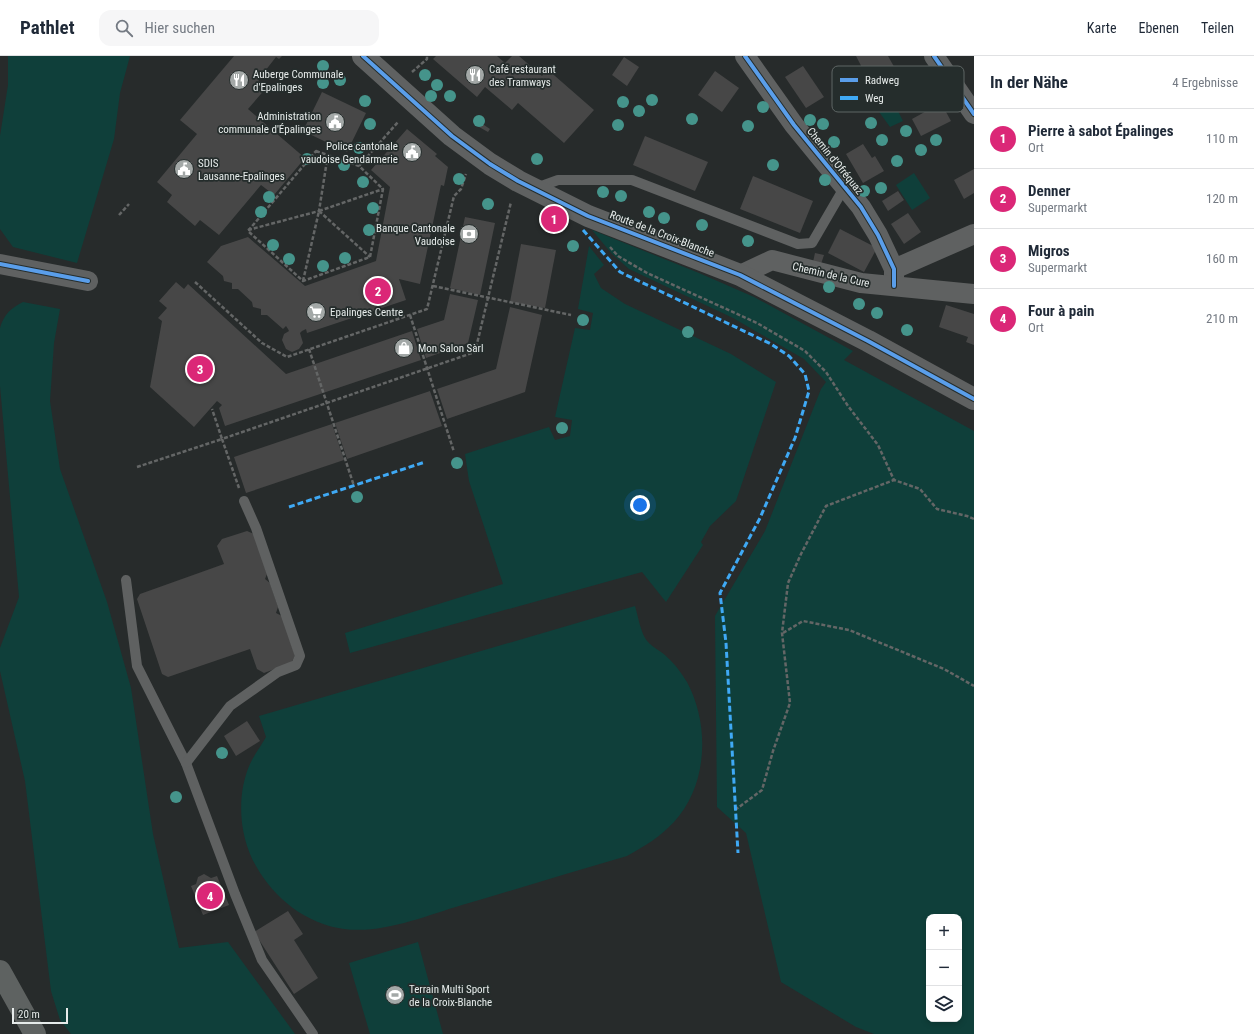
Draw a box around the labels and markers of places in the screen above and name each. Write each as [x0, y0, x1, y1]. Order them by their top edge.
place label: Café restaurant des Tramways [489, 63, 556, 89]
restaurant icon: Café restaurant des Tramways [464, 64, 486, 86]
place label: Auberge Communale d'Epalinges [253, 68, 343, 94]
restaurant icon: Auberge Communale d'Epalinges [228, 69, 250, 91]
place label: Administration communale d'Épalinges [218, 110, 321, 136]
public building icon: Administration communale d'Épalinges [324, 111, 346, 133]
place label: Police cantonale vaudoise Gendarmerie [301, 140, 398, 166]
public building icon: Police cantonale vaudoise Gendarmerie [401, 141, 423, 163]
place label: SDIS Lausanne-Epalinges [198, 157, 285, 183]
public building icon: SDIS Lausanne-Epalinges [173, 158, 195, 180]
pin: 1 [541, 204, 567, 234]
place label: Banque Cantonale Vaudoise [376, 222, 455, 248]
bank icon: Banque Cantonale Vaudoise [458, 223, 480, 245]
pin: 2 [365, 276, 391, 306]
supermarket icon: Epalinges Centre [305, 301, 327, 323]
place label: Epalinges Centre [330, 306, 403, 319]
shop icon: Mon Salon Sàrl [393, 337, 415, 359]
place label: Mon Salon Sàrl [418, 342, 483, 355]
pin: 3 [187, 354, 213, 384]
pin: 4 [197, 881, 223, 911]
place label: Terrain Multi Sport de la Croix-Blanche [409, 983, 492, 1009]
sports icon: Terrain Multi Sport de la Croix-Blanche [384, 984, 406, 1006]

